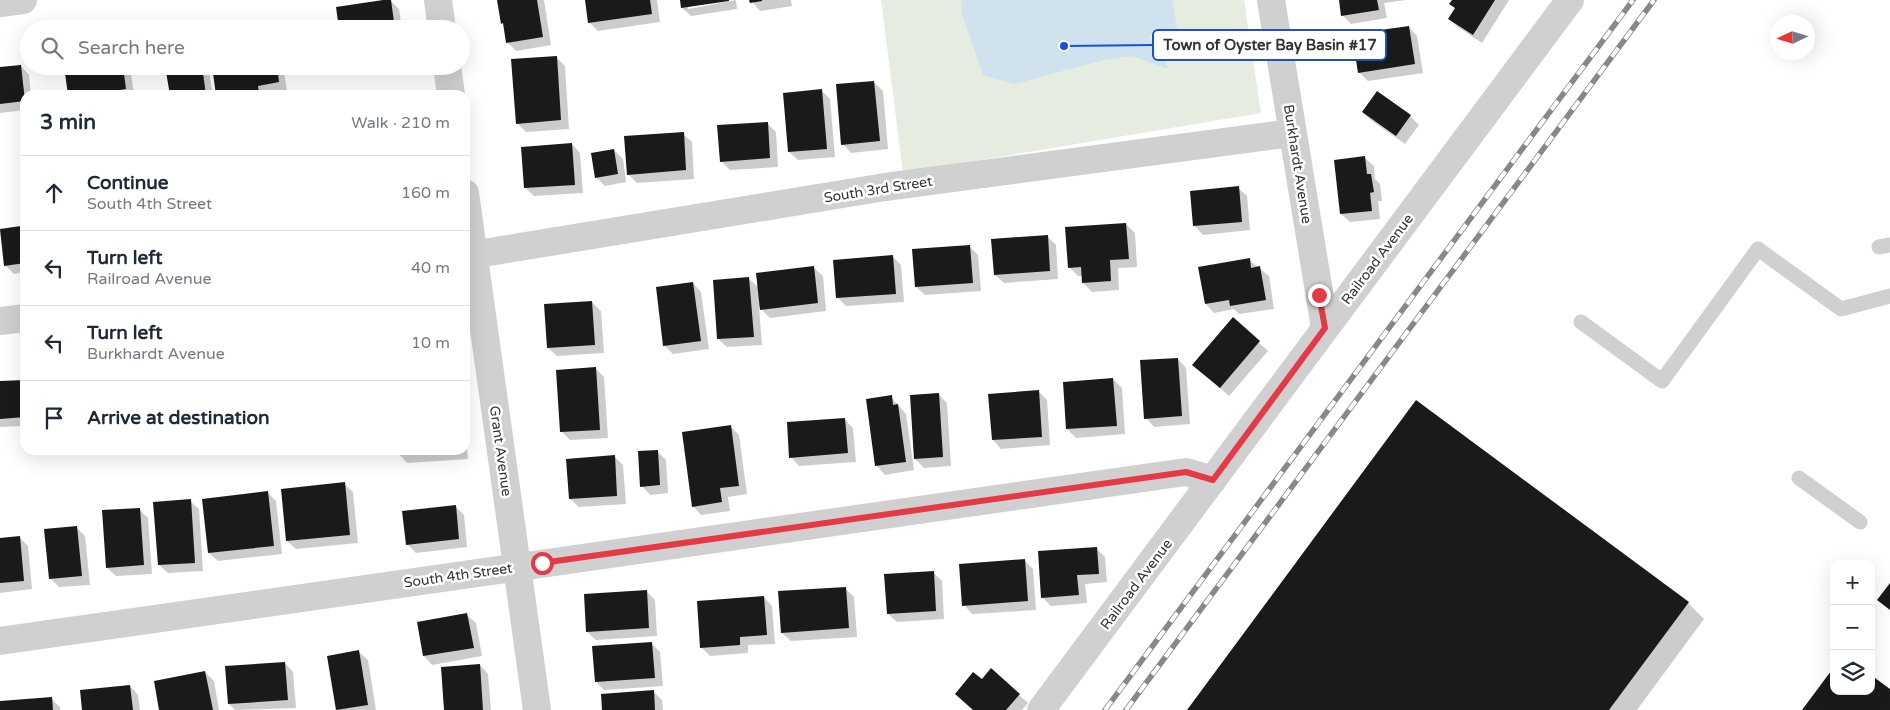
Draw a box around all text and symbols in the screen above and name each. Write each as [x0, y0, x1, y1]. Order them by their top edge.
north arrow [1770, 15, 1815, 60]
search box [20, 20, 470, 75]
callout: Town of Oyster Bay Basin #17 [1153, 30, 1386, 60]
icon: search [38, 34, 66, 62]
text: Town of Oyster Bay Basin #17 [1162, 36, 1377, 55]
text: Search here [78, 37, 185, 59]
street label: Burkhardt Avenue [1280, 103, 1315, 225]
text: 3 min [40, 110, 96, 135]
text: Walk · 210 m [351, 113, 450, 133]
text: Continue [87, 172, 169, 194]
street label: South 3rd Street [823, 172, 934, 206]
icon: ahead [40, 179, 68, 207]
text: 160 m [401, 183, 450, 203]
text: South 4th Street [87, 194, 212, 214]
street label: Railroad Avenue [1338, 211, 1417, 308]
text: Turn left [87, 247, 163, 269]
icon: left [40, 254, 68, 282]
text: 40 m [411, 258, 450, 278]
text: Railroad Avenue [87, 269, 211, 289]
route end [1308, 284, 1331, 307]
text: Turn left [87, 322, 163, 344]
icon: left [40, 329, 68, 357]
text: 10 m [411, 333, 450, 353]
text: Burkhardt Avenue [87, 344, 225, 364]
icon: arrive [40, 404, 68, 432]
street label: Grant Avenue [486, 405, 515, 498]
text: Arrive at destination [87, 407, 270, 429]
street label: Railroad Avenue [1097, 536, 1176, 633]
route start [531, 552, 554, 575]
street label: South 4th Street [403, 559, 514, 592]
map controls [1830, 560, 1875, 695]
button: + [1830, 560, 1875, 605]
button: − [1830, 605, 1875, 650]
button: layers [1830, 650, 1875, 695]

